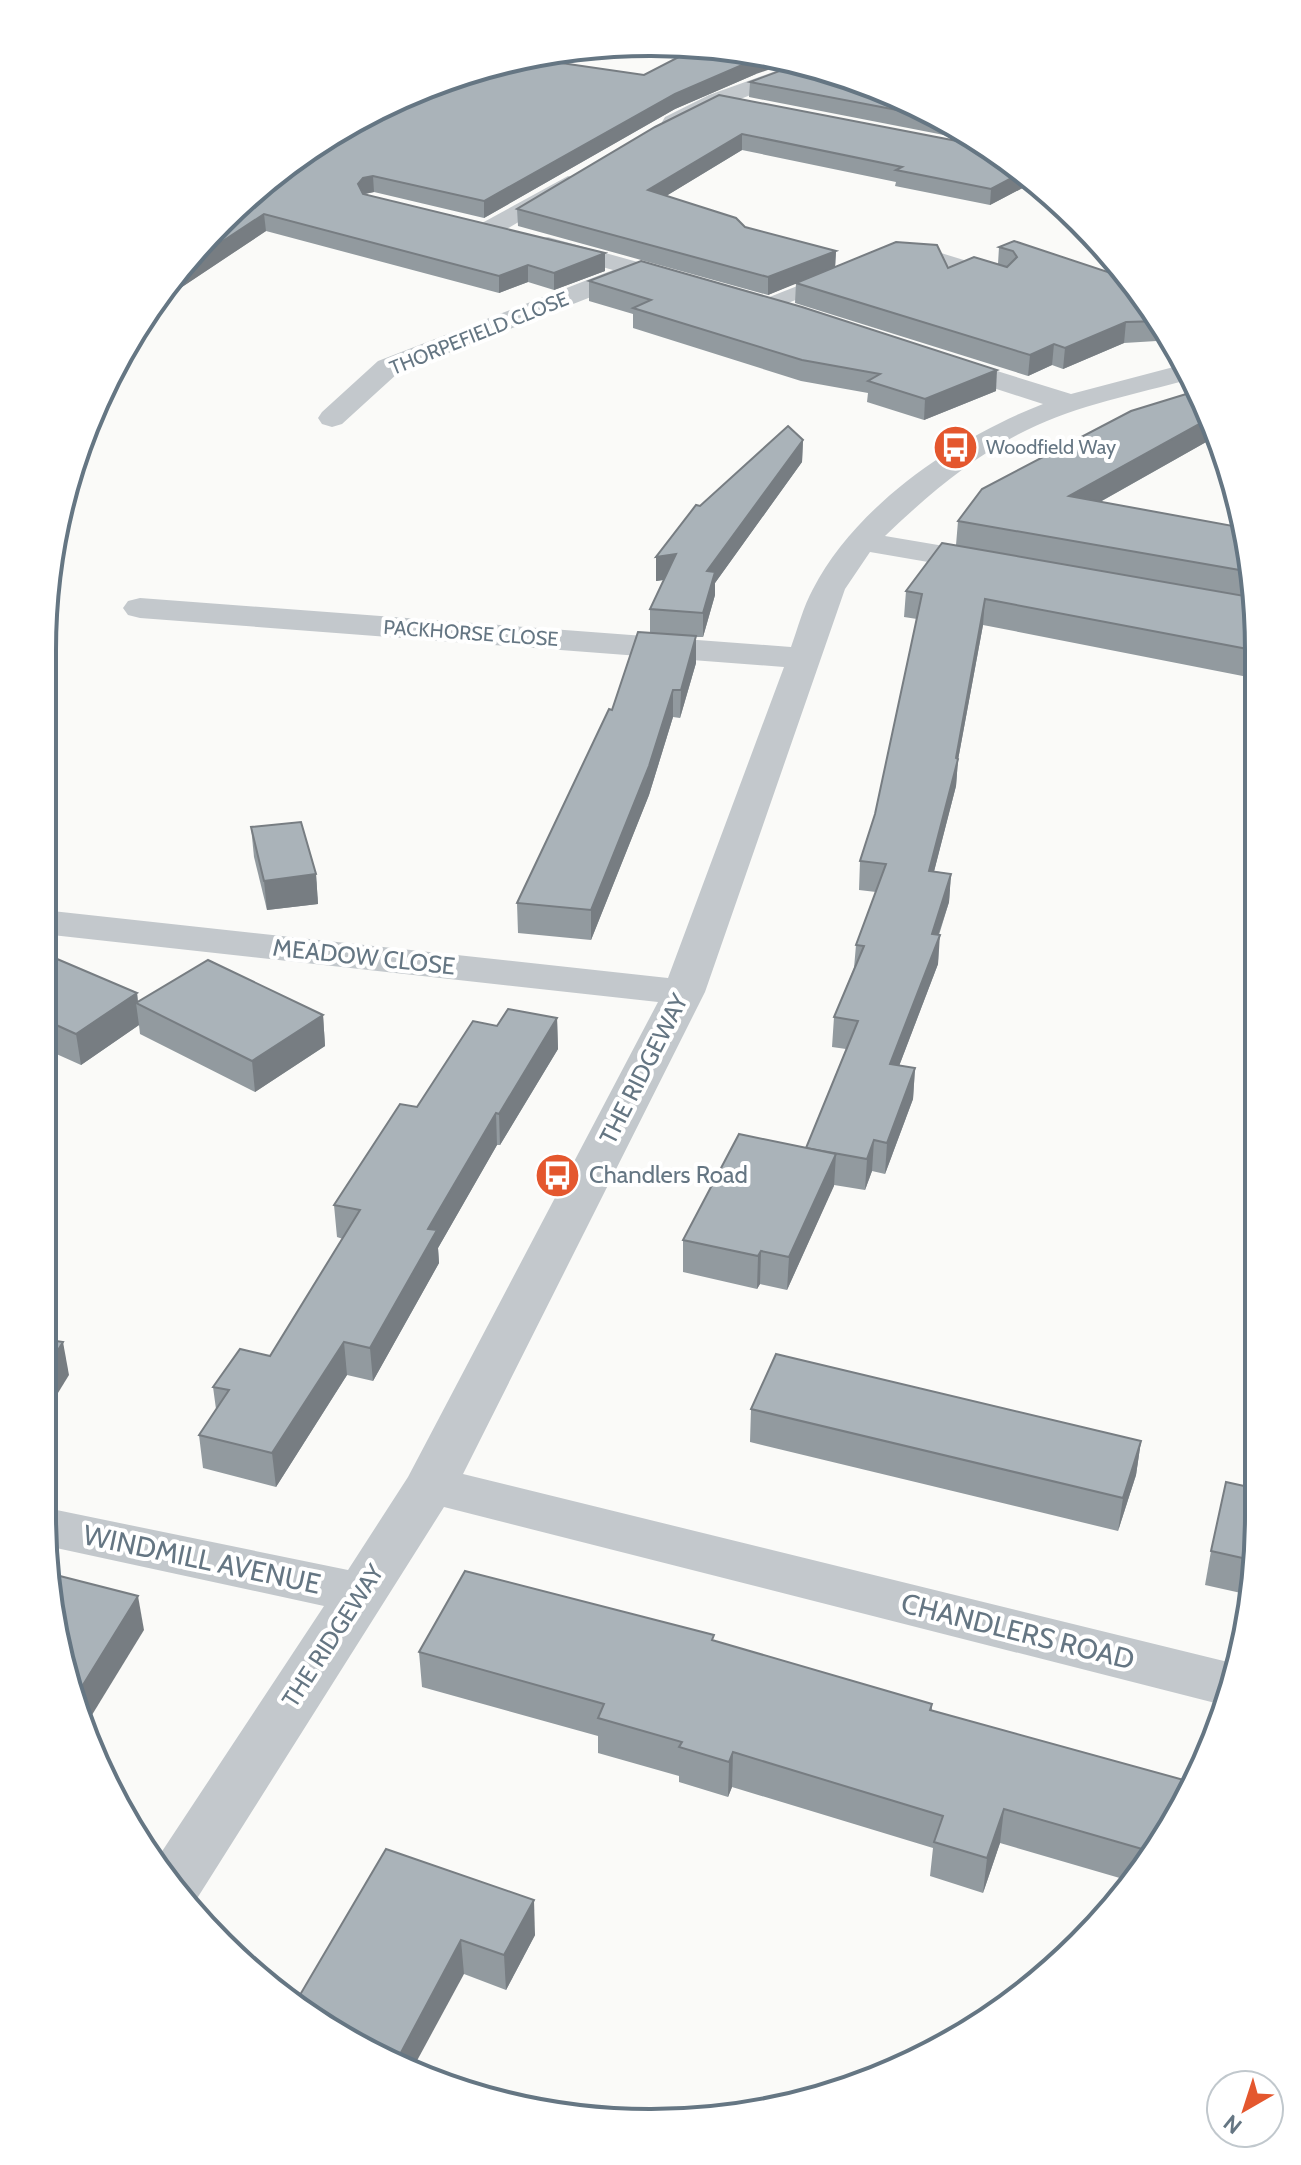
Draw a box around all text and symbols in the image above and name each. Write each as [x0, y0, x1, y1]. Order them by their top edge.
street label: THORPEFIELD CLOSE [386, 286, 572, 380]
bus stop icon: Woodfield Way [931, 423, 979, 471]
place label: Woodfield Way [986, 435, 1116, 459]
street label: PACKHORSE CLOSE [383, 615, 559, 651]
street label: MEADOW CLOSE [271, 933, 457, 981]
street label: THE RIDGEWAY [593, 989, 694, 1149]
bus stop icon: Chandlers Road [534, 1151, 582, 1199]
place label: Chandlers Road [589, 1160, 748, 1189]
street label: WINDMILL AVENUE [80, 1517, 324, 1601]
street label: THE RIDGEWAY [276, 1558, 390, 1713]
street label: CHANDLERS ROAD [898, 1586, 1138, 1676]
north arrow [1205, 2069, 1285, 2149]
text: N [1218, 2109, 1247, 2140]

